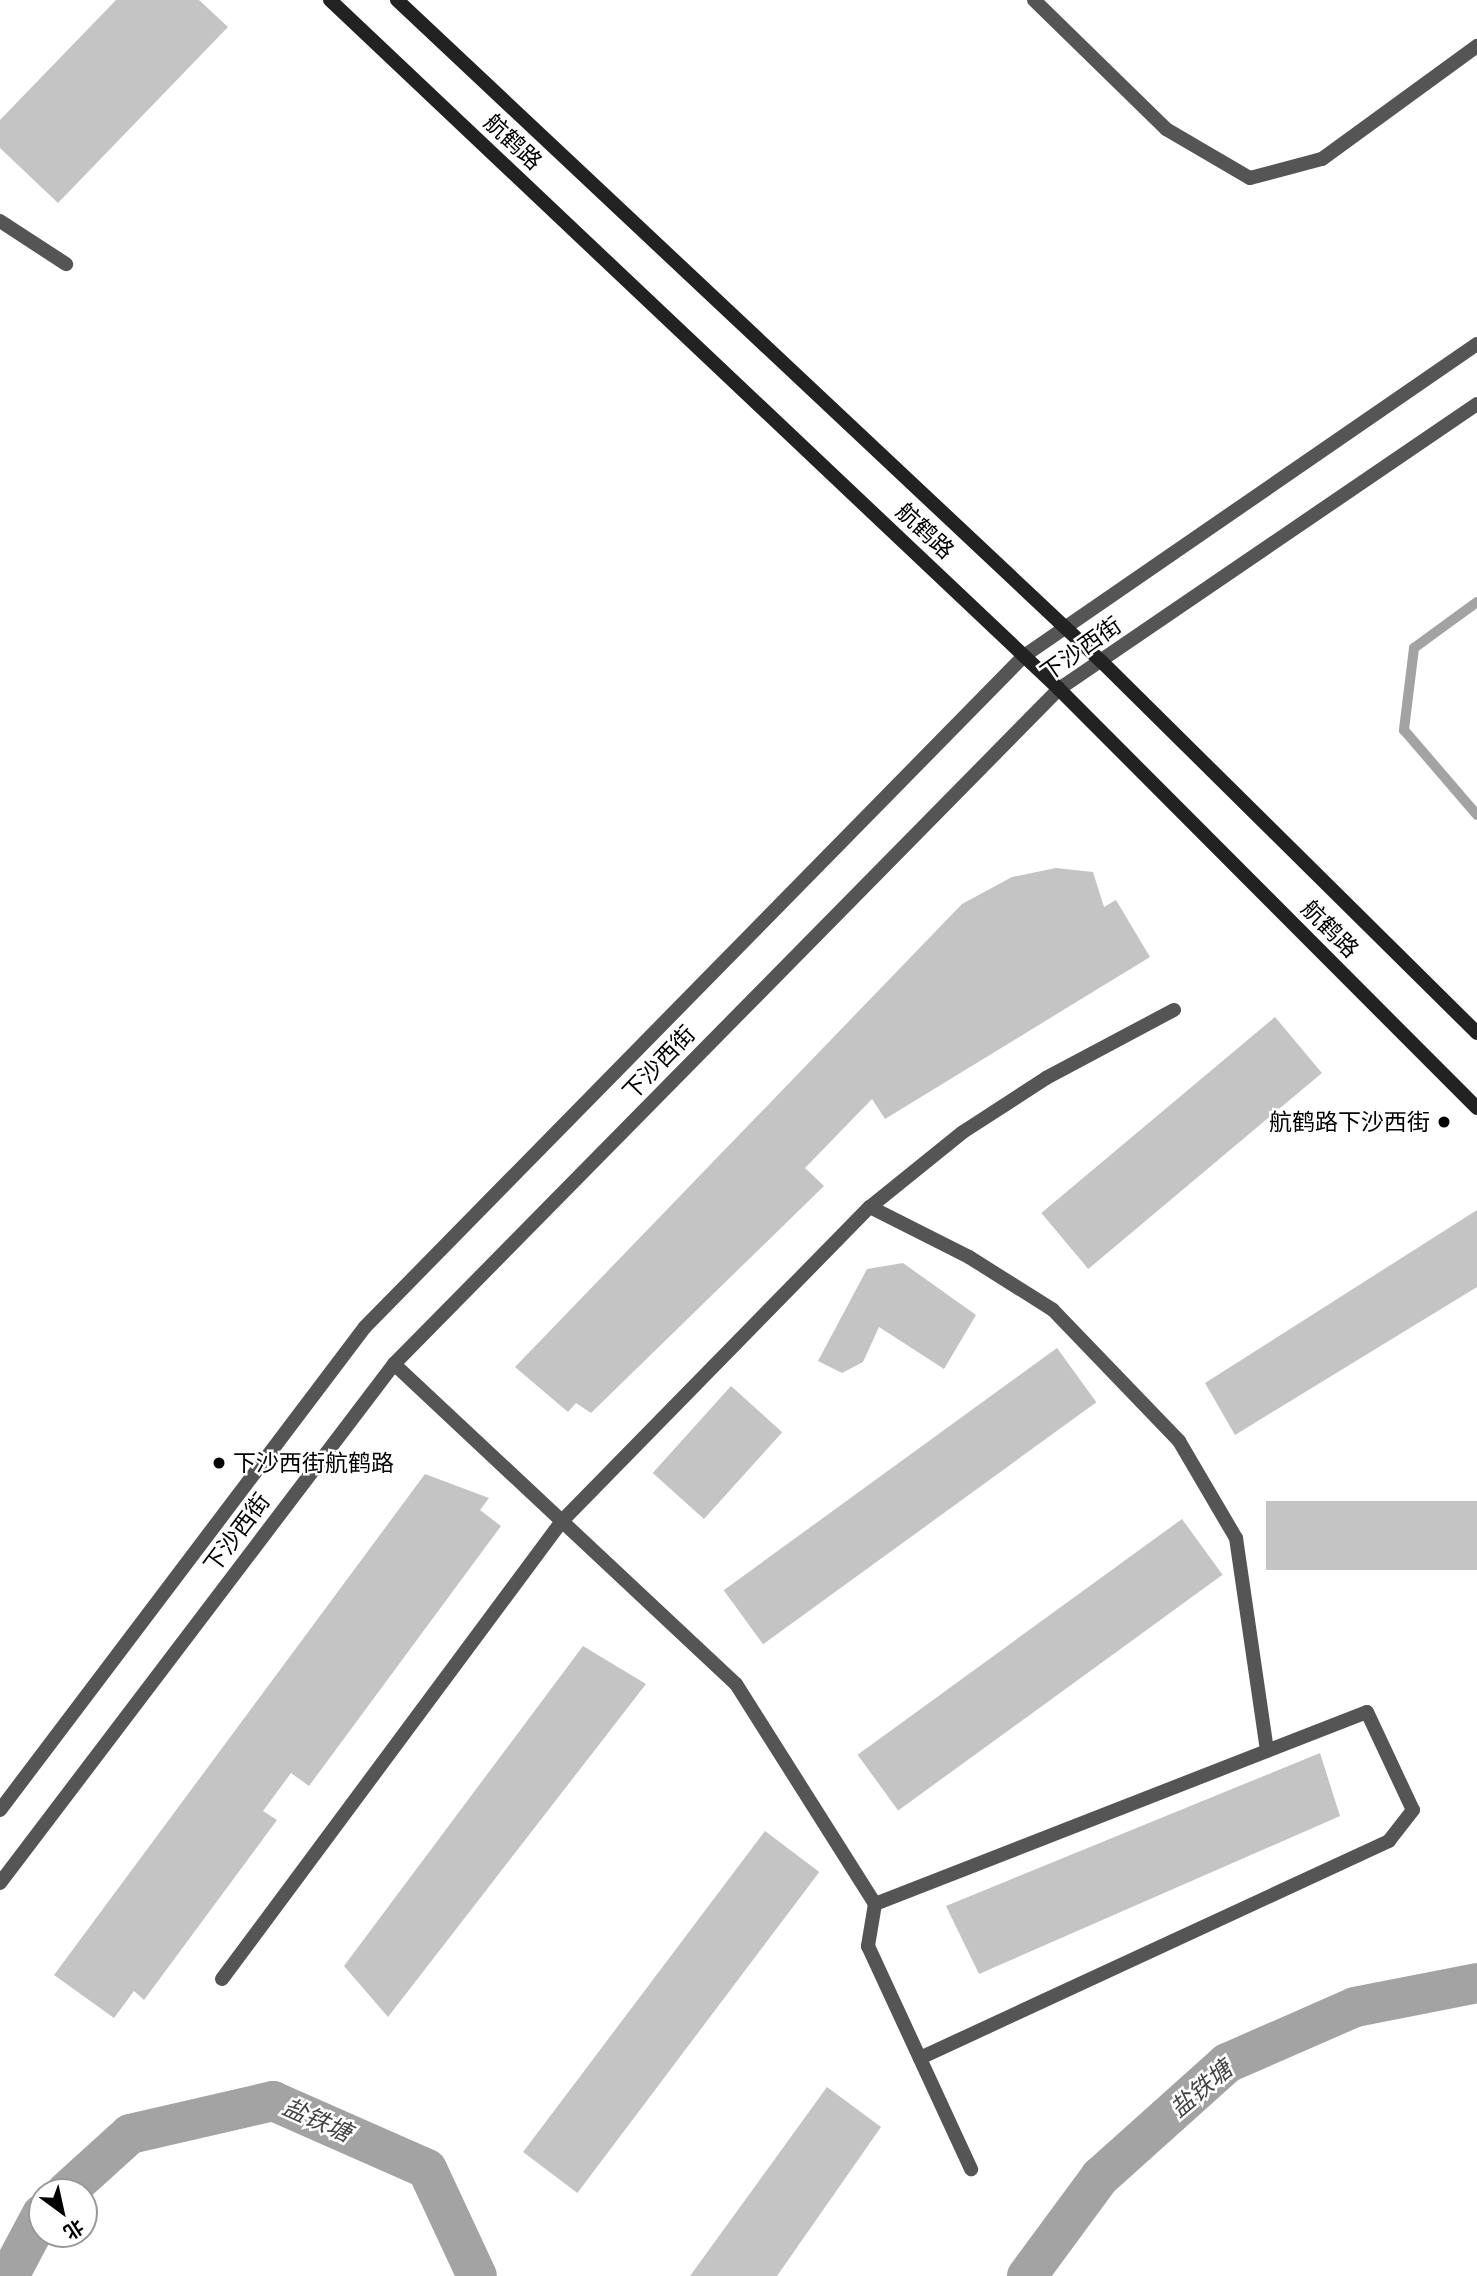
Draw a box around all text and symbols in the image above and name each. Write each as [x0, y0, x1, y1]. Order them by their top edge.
street label: 航鹤路 [478, 108, 548, 176]
street label: 航鹤路 [890, 497, 960, 565]
street label: 下沙西街 [1035, 611, 1127, 687]
street label: 航鹤路 [1296, 895, 1364, 963]
street label: 下沙西街 [617, 1020, 701, 1106]
place label: 航鹤路下沙西街 [1269, 1108, 1430, 1136]
marker: 航鹤路下沙西街 [1436, 1114, 1452, 1130]
place label: 下沙西街航鹤路 [233, 1449, 394, 1477]
marker: 下沙西街航鹤路 [211, 1455, 227, 1471]
street label: 下沙西街 [198, 1488, 276, 1578]
water label: 盐铁塘 [1164, 2055, 1238, 2123]
water label: 盐铁塘 [278, 2092, 356, 2148]
north arrow [28, 2178, 98, 2248]
text: 北 [60, 2215, 87, 2243]

